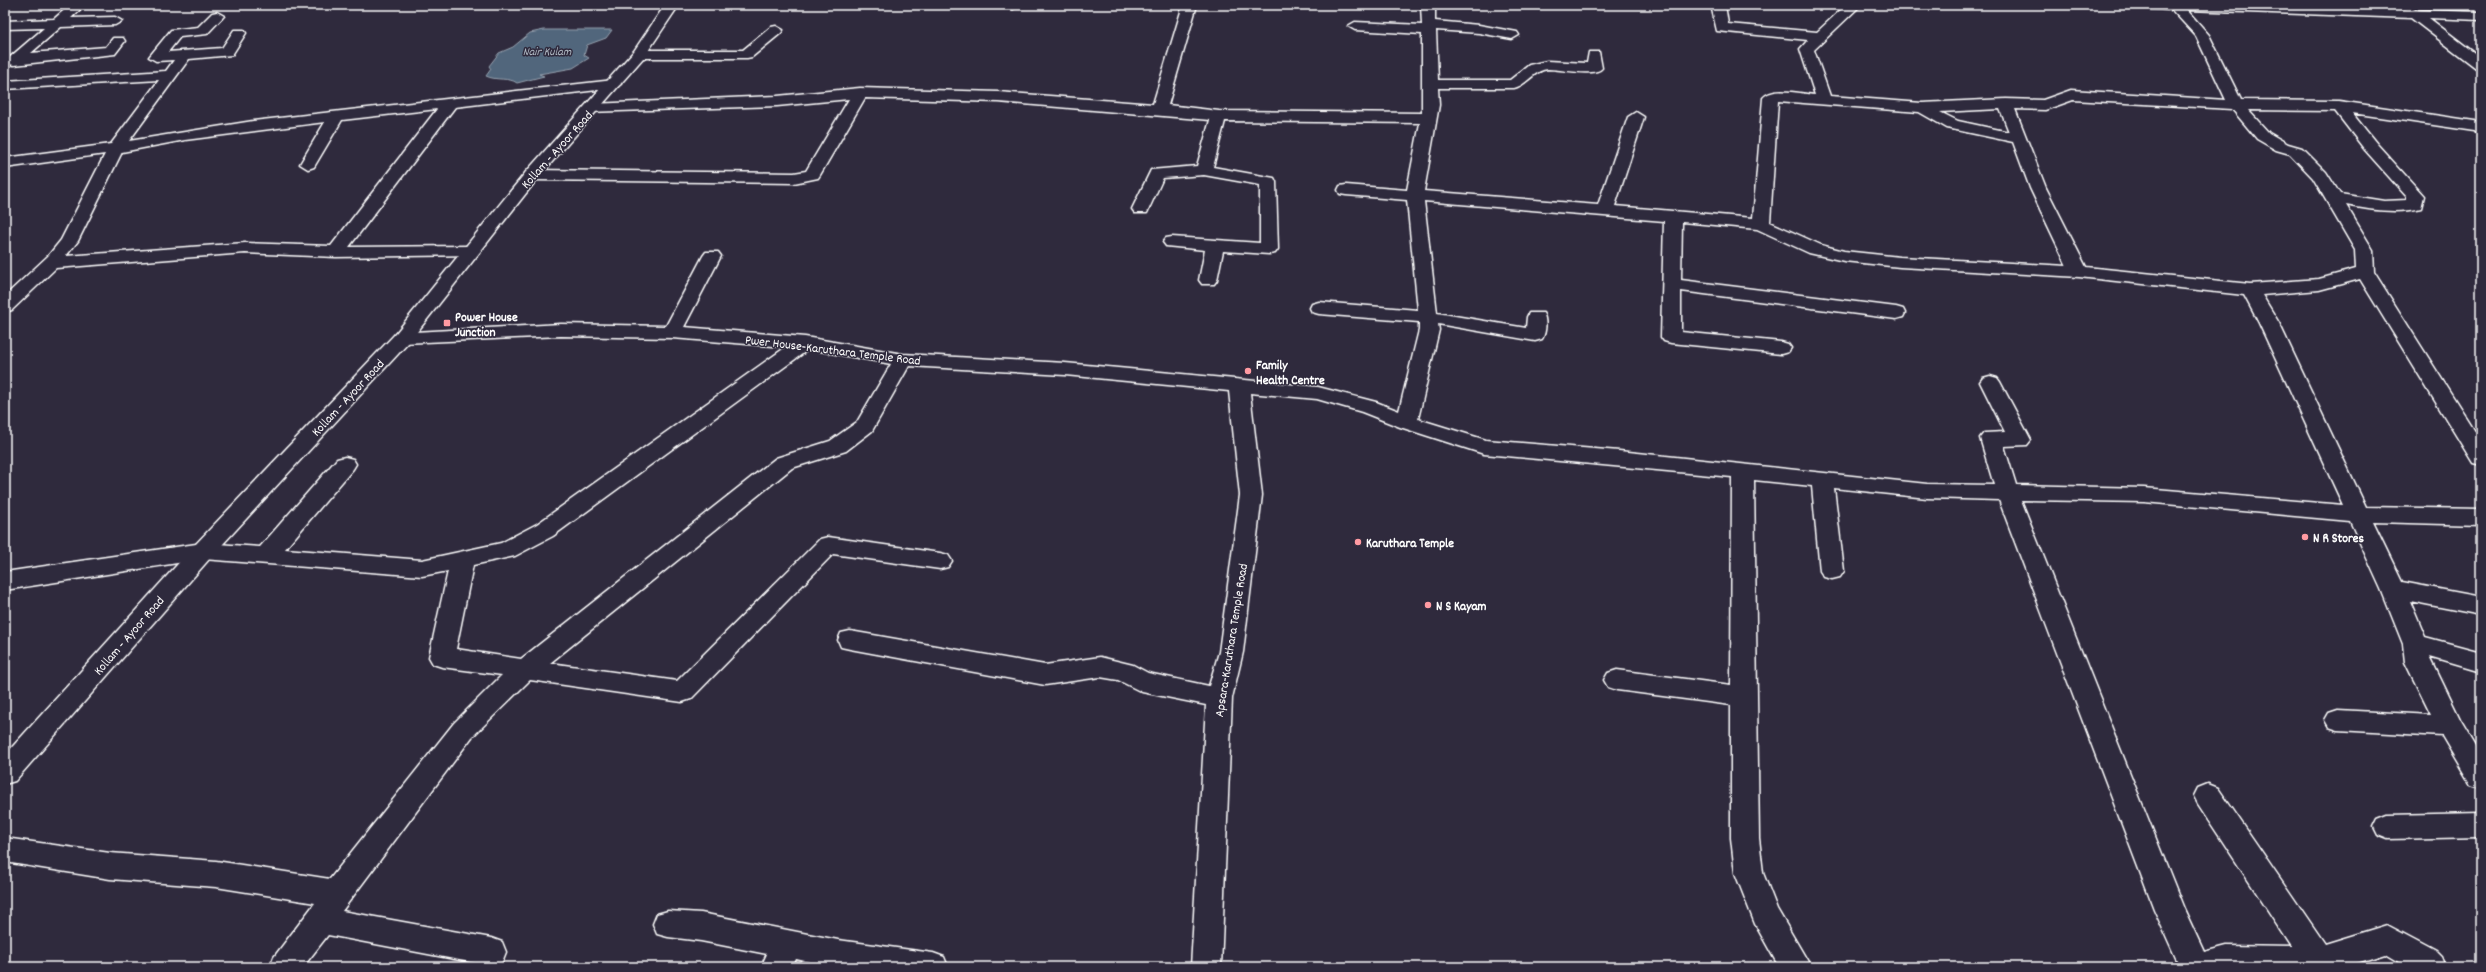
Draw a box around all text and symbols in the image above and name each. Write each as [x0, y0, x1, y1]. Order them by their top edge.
water label: Nair Kulam [523, 44, 572, 61]
street label: Kollam - Ayoor Road [518, 107, 598, 194]
place label: Power House Junction [455, 309, 518, 343]
marker: Power House Junction [442, 318, 452, 328]
street label: Pwer House-Karuthara Temple Road [744, 331, 922, 372]
street label: Kollam - Ayoor Road [308, 356, 390, 442]
place label: Family Health Centre [1256, 357, 1325, 391]
marker: Family Health Centre [1243, 366, 1253, 376]
place label: N R Stores [2313, 530, 2365, 549]
marker: N R Stores [2300, 532, 2310, 542]
place label: Karuthara Temple [1366, 535, 1454, 554]
marker: Karuthara Temple [1353, 537, 1363, 547]
street label: Apsara-Karuthara Temple Road [1211, 562, 1254, 719]
street label: Kollam - Ayoor Road [90, 593, 170, 680]
place label: N S Kayam [1436, 598, 1487, 617]
marker: N S Kayam [1423, 600, 1433, 610]

